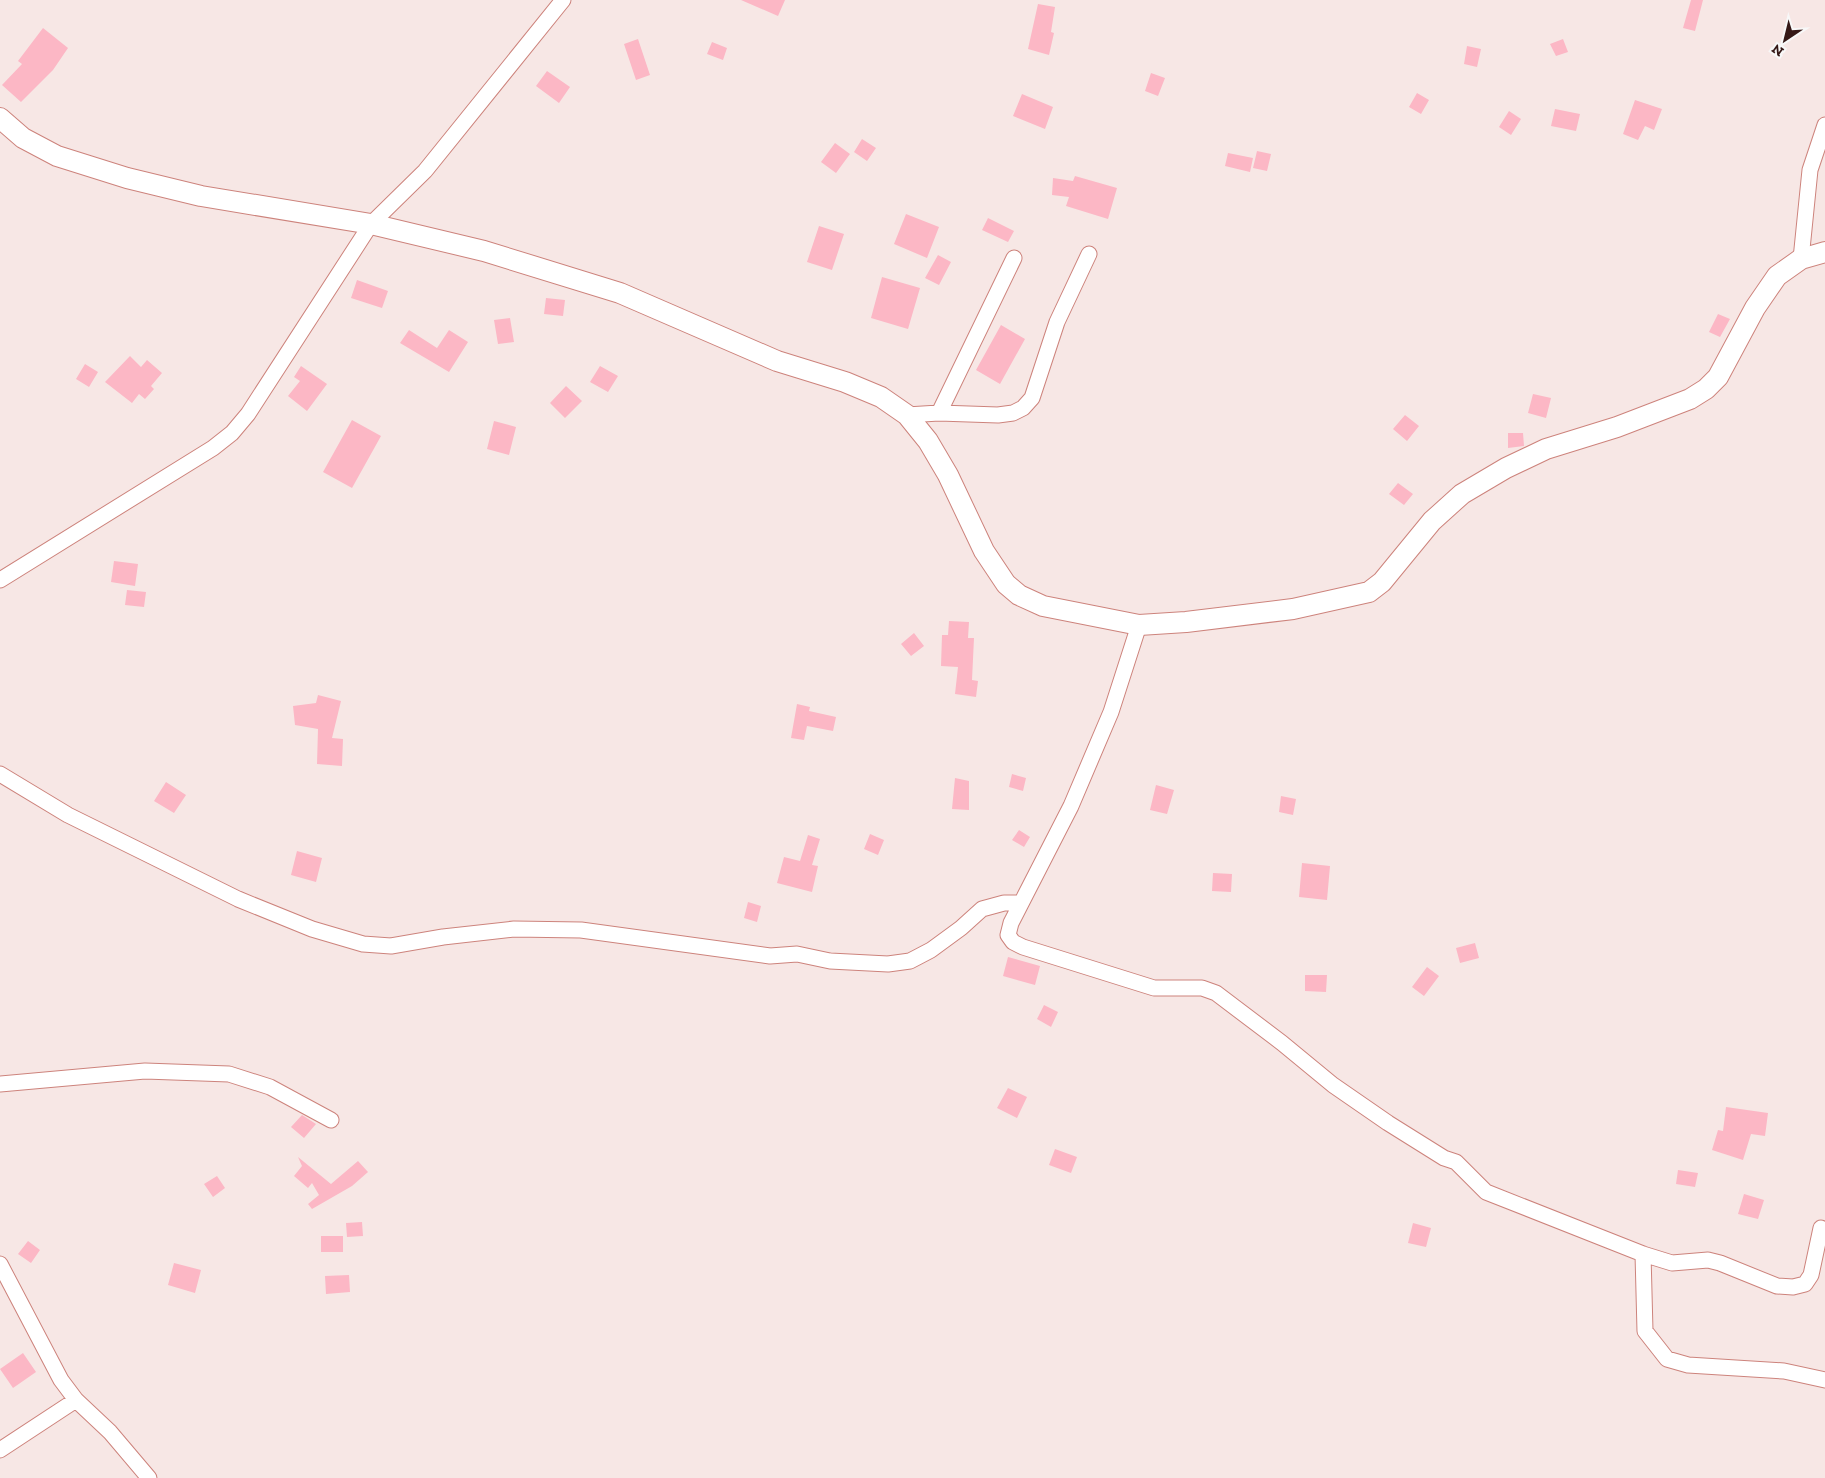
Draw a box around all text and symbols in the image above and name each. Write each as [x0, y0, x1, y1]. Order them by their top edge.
north arrow [1760, 15, 1810, 65]
text: N [1768, 40, 1787, 60]

